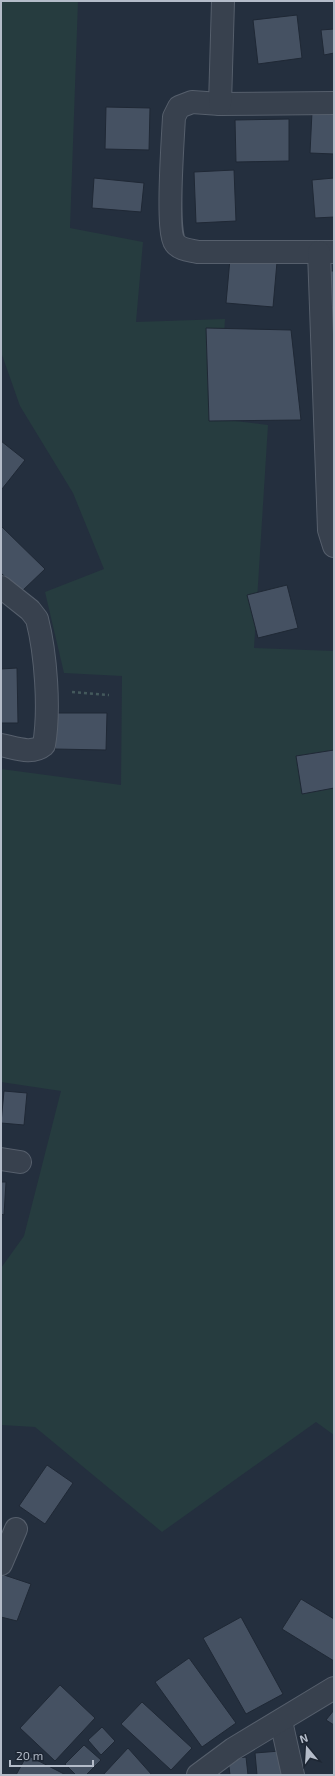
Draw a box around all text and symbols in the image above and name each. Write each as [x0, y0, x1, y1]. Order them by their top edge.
north arrow [287, 1728, 327, 1768]
text: N [298, 1731, 310, 1745]
scale bar [10, 1742, 93, 1768]
text: 20 m [16, 1748, 43, 1762]

